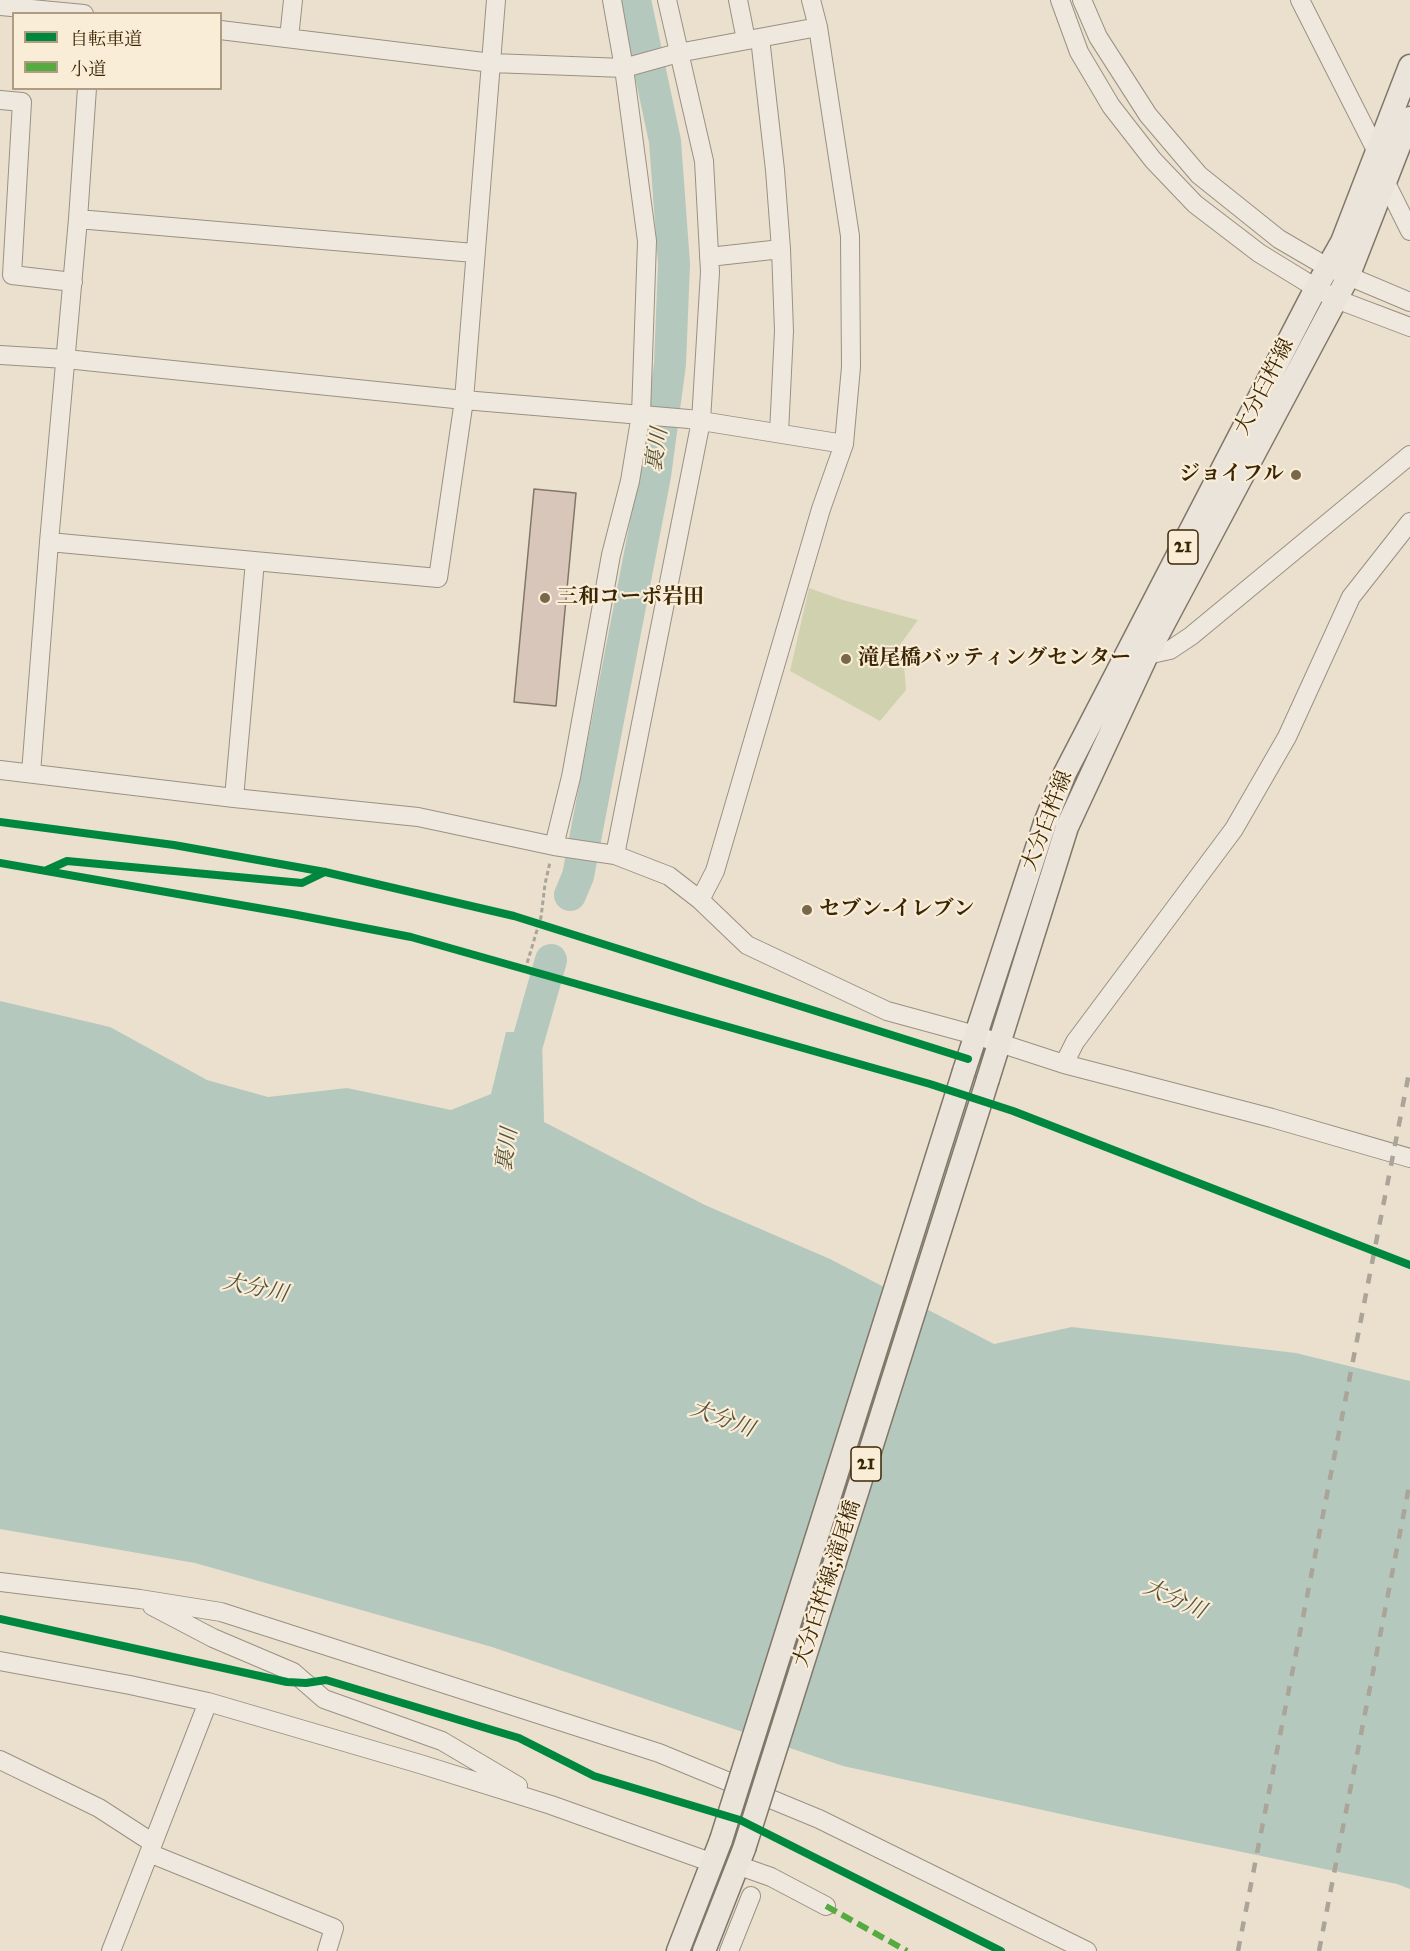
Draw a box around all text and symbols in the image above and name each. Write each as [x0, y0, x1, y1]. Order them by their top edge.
legend [12, 12, 222, 90]
text: 自転車道 [70, 28, 142, 50]
text: 小道 [70, 58, 106, 80]
street label: 大分臼杵線 [1230, 335, 1300, 439]
water label: 裏川 [642, 426, 674, 474]
place label: ジョイフル [1179, 462, 1284, 488]
marker: ジョイフル [1289, 468, 1303, 482]
road number: 21 [1168, 530, 1198, 564]
place label: 三和コーポ岩田 [557, 585, 704, 611]
marker: 三和コーポ岩田 [538, 591, 552, 605]
place label: 滝尾橋バッティングセンター [858, 646, 1131, 672]
marker: 滝尾橋バッティングセンター [839, 652, 853, 666]
street label: 大分臼杵線 [1017, 767, 1079, 875]
place label: セブン-イレブン [819, 897, 975, 923]
marker: セブン-イレブン [800, 903, 814, 917]
water label: 裏川 [492, 1126, 524, 1174]
water label: 大分川 [220, 1269, 290, 1309]
water label: 大分川 [686, 1396, 758, 1444]
road number: 21 [851, 1447, 881, 1481]
street label: 大分臼杵線;滝尾橋 [789, 1497, 867, 1671]
water label: 大分川 [1138, 1575, 1210, 1625]

